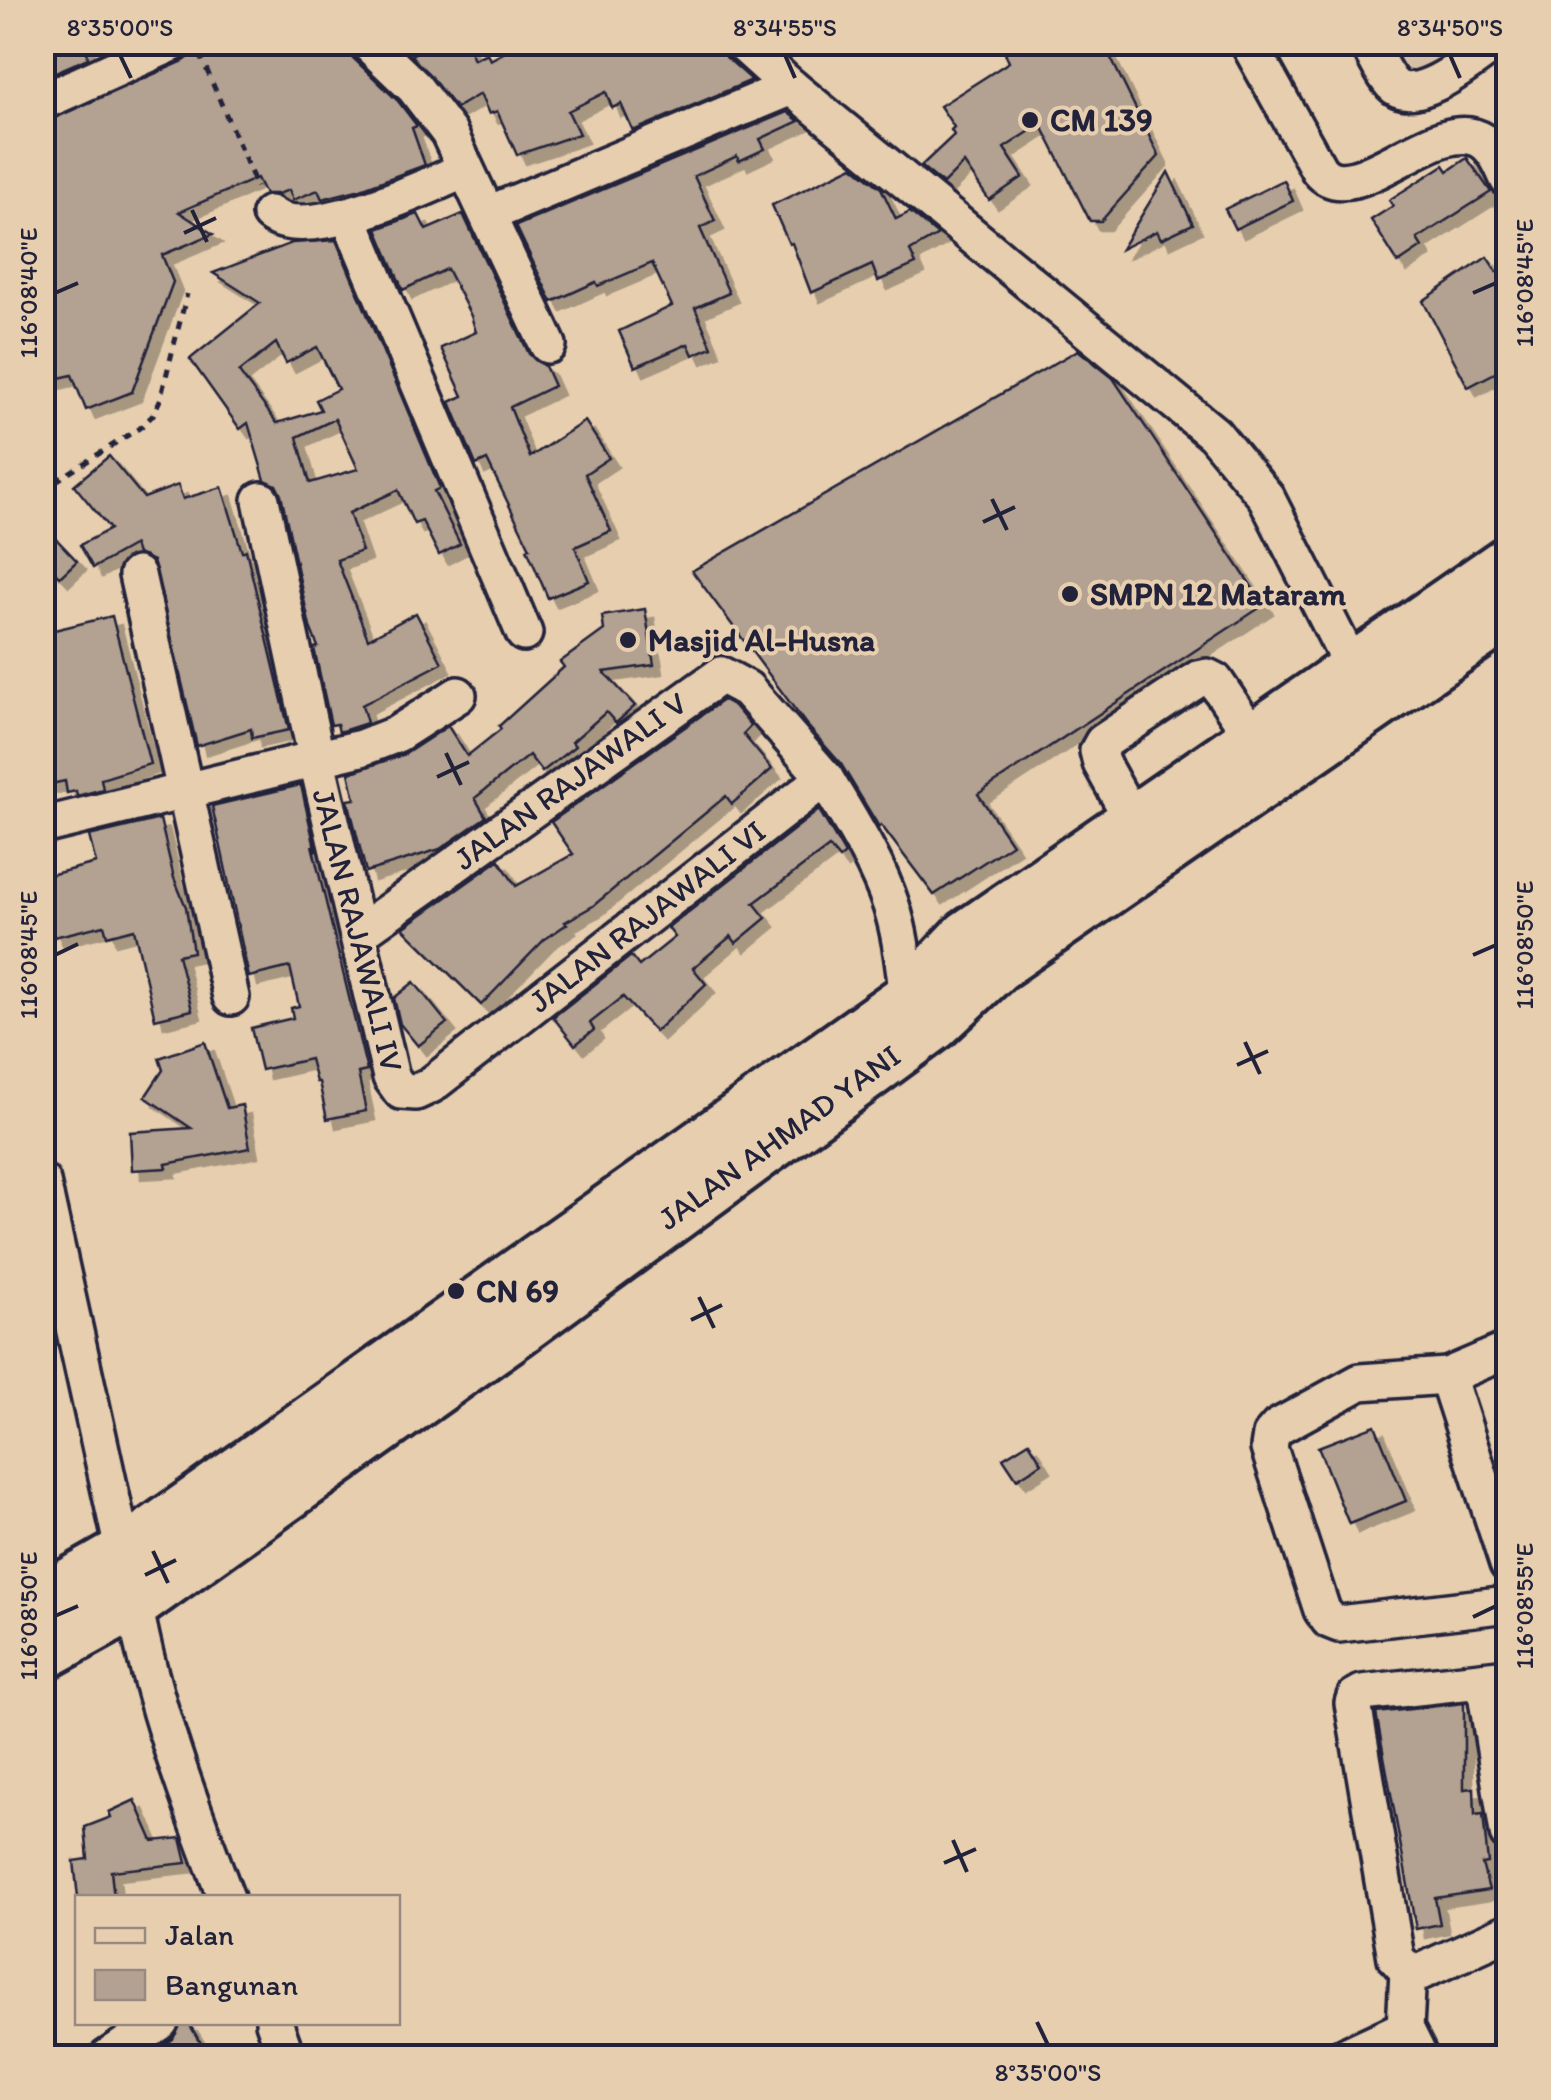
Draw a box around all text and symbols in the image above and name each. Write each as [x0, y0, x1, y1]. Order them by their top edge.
text: 8°35'00"S [67, 12, 173, 42]
text: 8°34'55"S [733, 12, 837, 42]
text: 8°34'50"S [1397, 12, 1503, 42]
place label: CM 139 [1050, 101, 1153, 139]
marker: CM 139 [1019, 109, 1041, 131]
text: 116°08'45"E [1509, 219, 1539, 347]
text: 116°08'40"E [13, 228, 43, 358]
place label: SMPN 12 Mataram [1090, 575, 1346, 613]
marker: SMPN 12 Mataram [1059, 583, 1081, 605]
place label: Masjid Al-Husna [648, 621, 875, 659]
marker: Masjid Al-Husna [617, 629, 639, 651]
street label: JALAN RAJAWALI V [446, 684, 694, 878]
street label: JALAN RAJAWALI IV [304, 785, 412, 1075]
street label: JALAN RAJAWALI VI [521, 812, 773, 1020]
text: 116°08'50"E [1509, 880, 1539, 1010]
text: 116°08'45"E [13, 891, 43, 1019]
street label: JALAN AHMAD YANI [650, 1036, 908, 1238]
place label: CN 69 [476, 1272, 559, 1310]
marker: CN 69 [445, 1280, 467, 1302]
text: 116°08'55"E [1509, 1543, 1539, 1669]
text: 116°08'50"E [13, 1551, 43, 1681]
legend [75, 1895, 400, 2025]
text: Jalan [165, 1916, 234, 1953]
text: Bangunan [165, 1966, 298, 2003]
text: 8°35'00"S [995, 2057, 1101, 2087]

